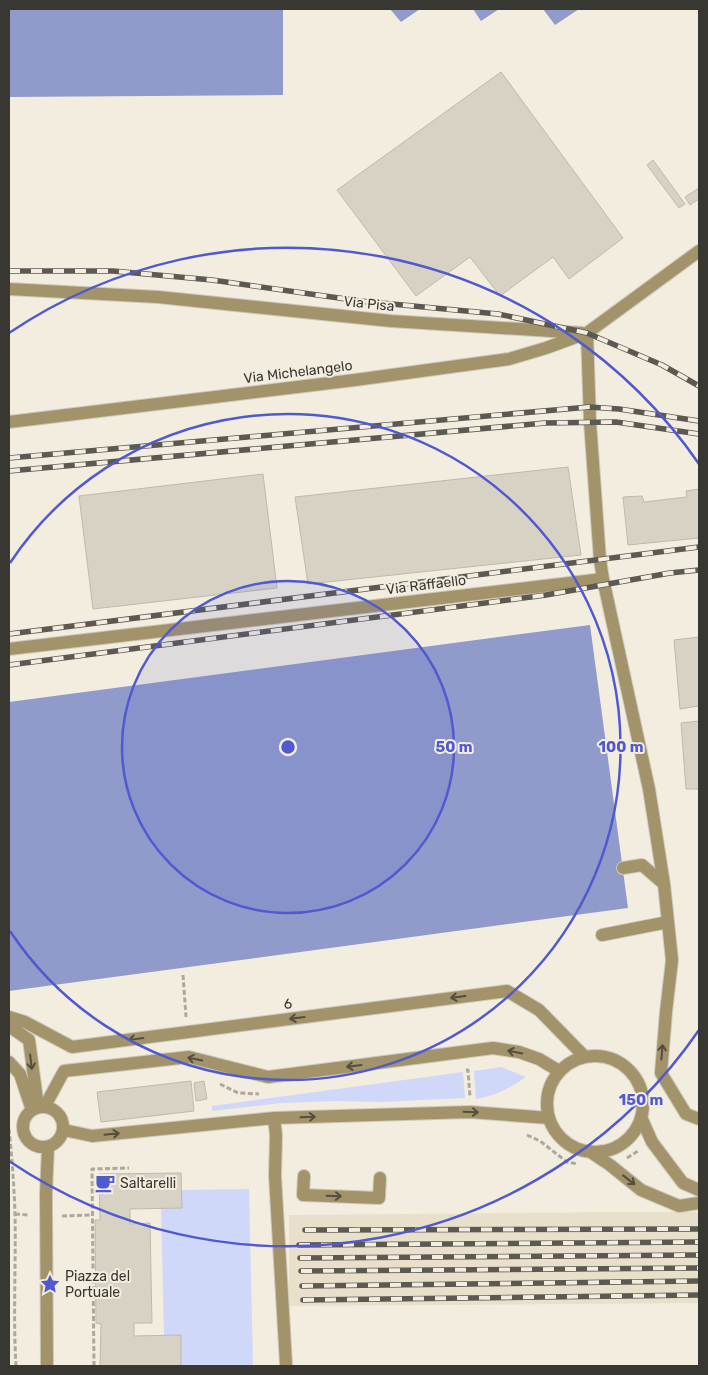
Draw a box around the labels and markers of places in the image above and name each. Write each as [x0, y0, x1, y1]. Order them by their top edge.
centre of rings [279, 738, 297, 756]
cafe icon: Saltarelli [94, 1172, 116, 1194]
place label: Saltarelli [120, 1175, 176, 1192]
place label: Piazza del Portuale [65, 1268, 130, 1301]
place icon: Piazza del Portuale [39, 1273, 61, 1295]

